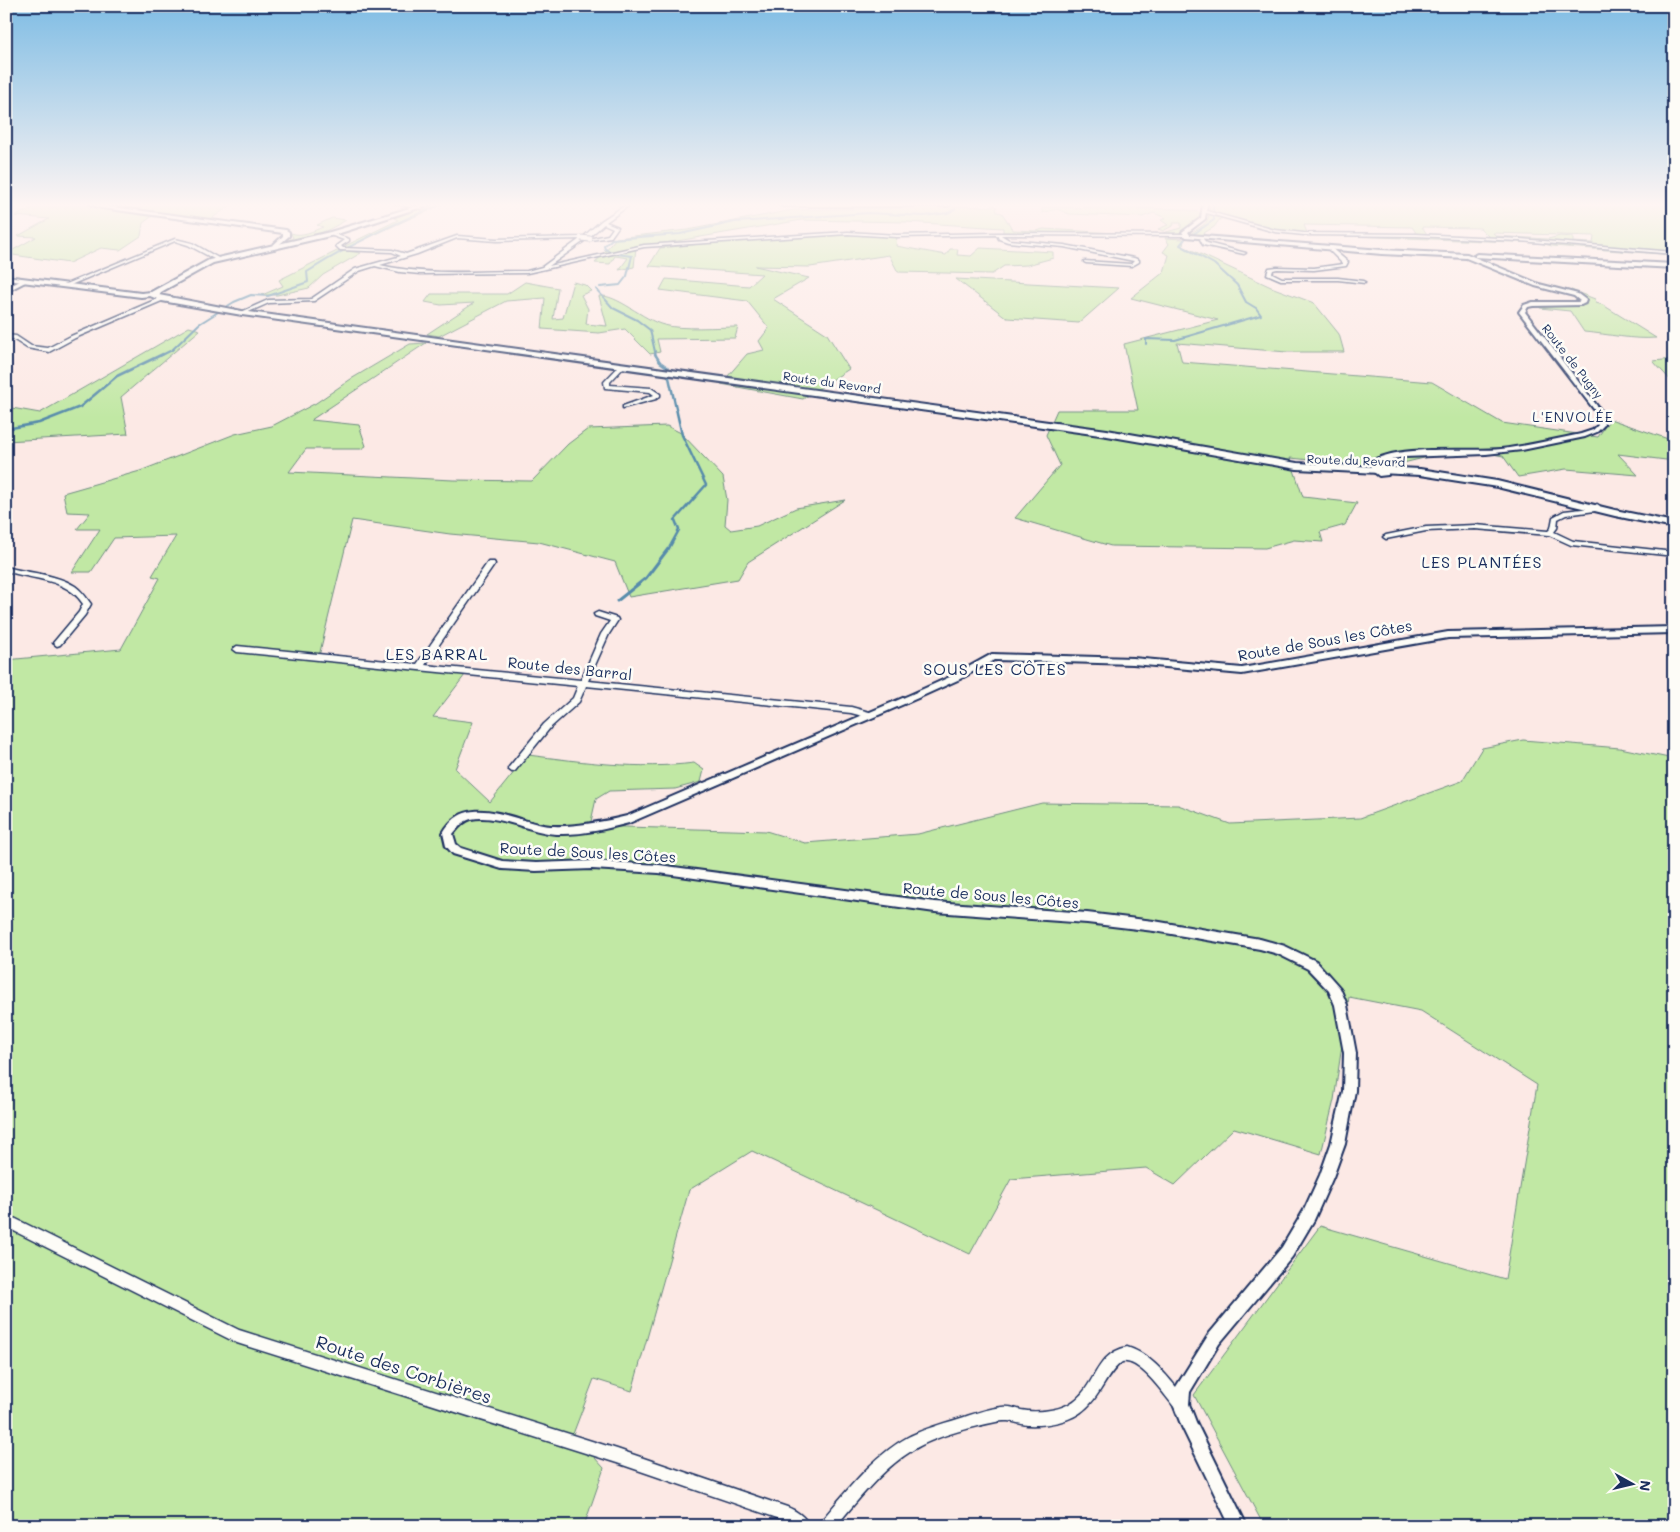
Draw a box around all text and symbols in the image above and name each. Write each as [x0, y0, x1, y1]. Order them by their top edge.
street label: Route de Pugny [1539, 320, 1607, 402]
street label: Route du Revard [782, 367, 882, 397]
district label: L'ENVOLÉE [1532, 407, 1614, 426]
street label: Route du Revard [1306, 450, 1406, 470]
district label: LES PLANTÉES [1421, 551, 1543, 572]
street label: Route de Sous les Côtes [1236, 615, 1414, 665]
district label: LES BARRAL [386, 643, 488, 664]
street label: Route des Barral [507, 652, 633, 684]
district label: SOUS LES CÔTES [923, 658, 1067, 679]
street label: Route de Sous les Côtes [499, 837, 677, 867]
street label: Route de Sous les Côtes [902, 877, 1080, 913]
street label: Route des Corbières [313, 1329, 495, 1409]
north arrow [1608, 1460, 1658, 1510]
text: N [1635, 1479, 1656, 1492]

